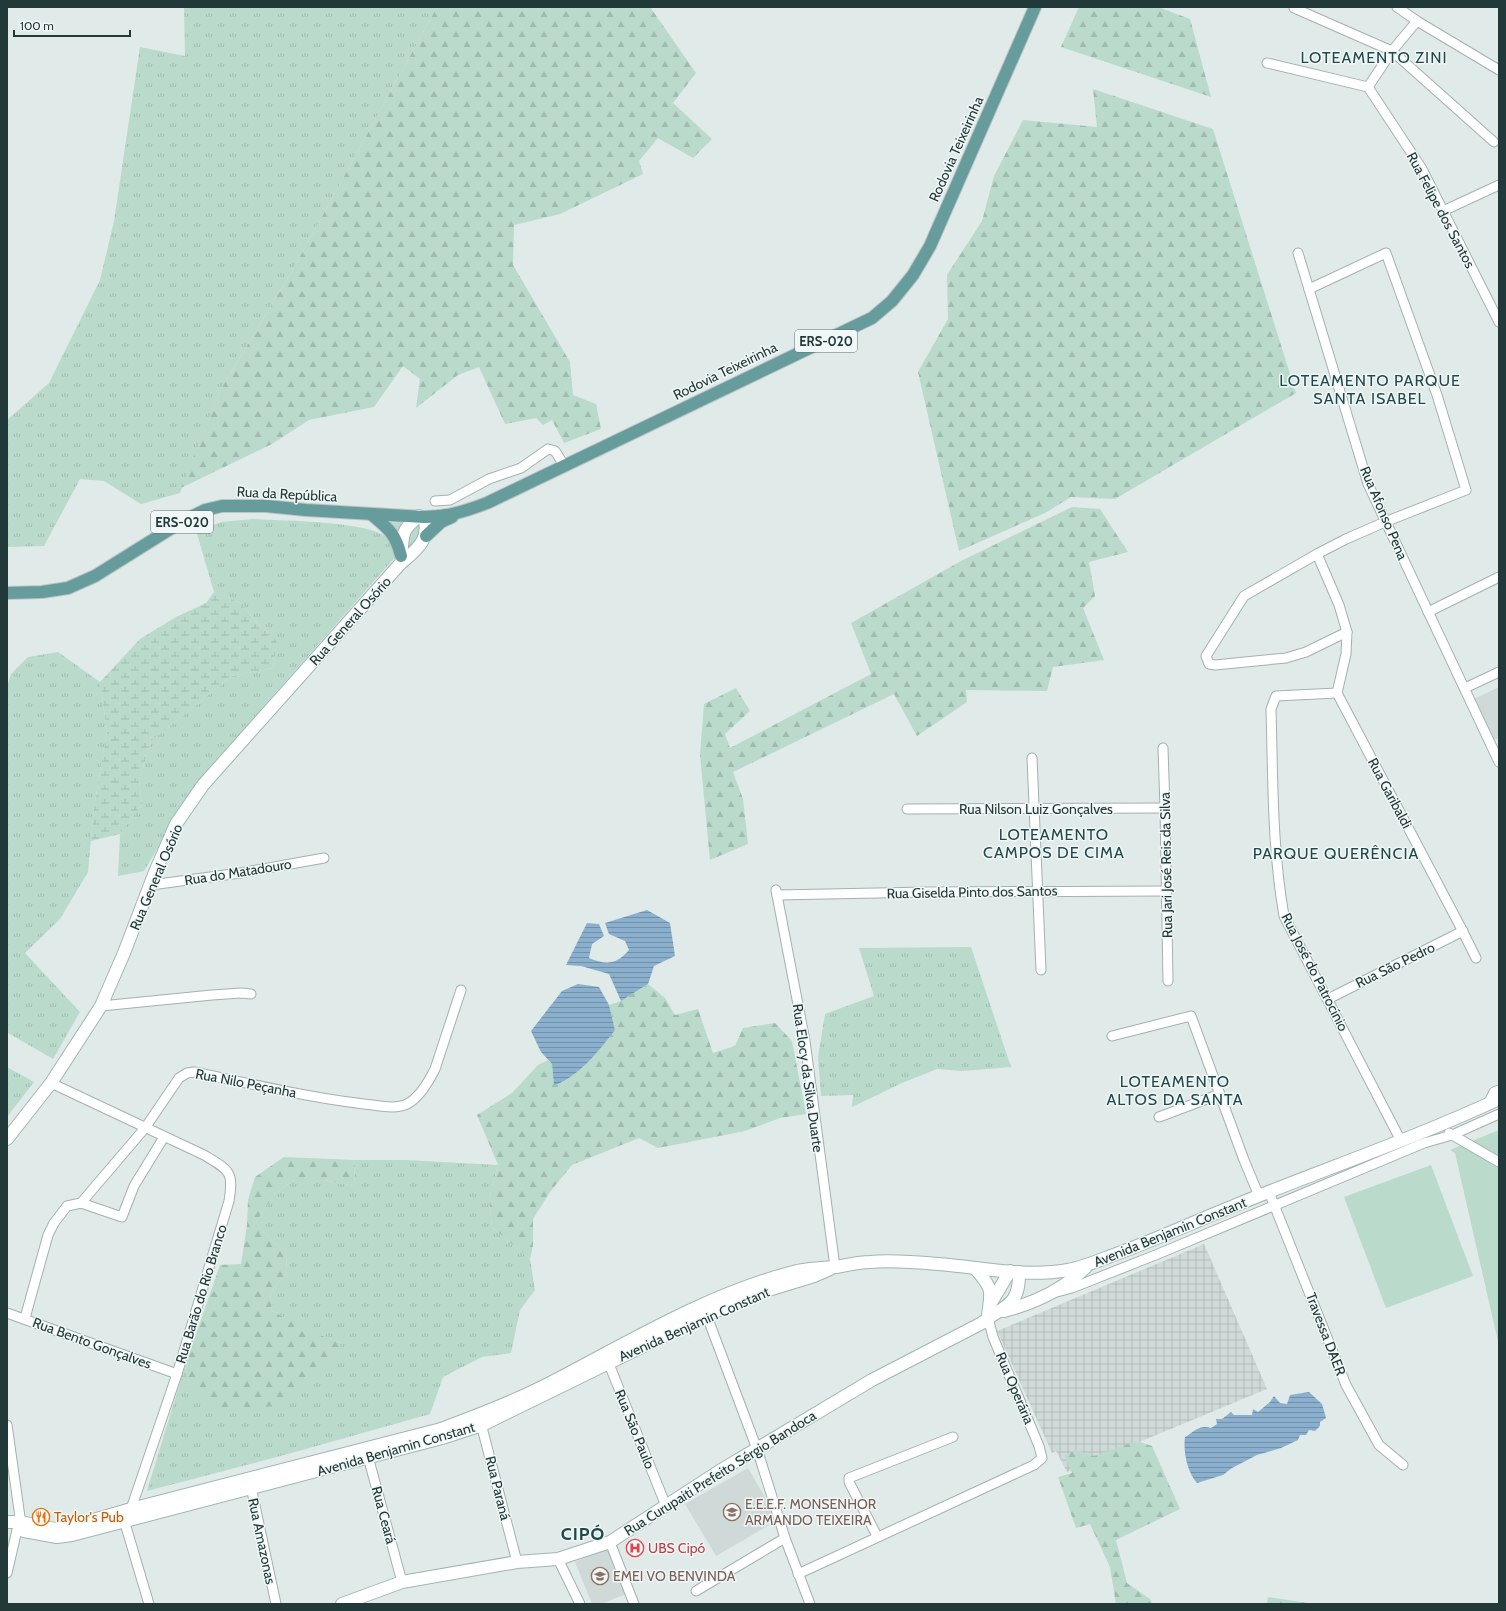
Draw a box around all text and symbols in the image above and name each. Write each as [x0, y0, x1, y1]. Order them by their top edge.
scale bar [14, 12, 130, 38]
text: 100 m [20, 18, 54, 33]
district label: LOTEAMENTO ZINI [1300, 48, 1448, 67]
street label: Rodovia Teixeirinha [925, 93, 987, 204]
street label: Rua Felipe dos Santos [1403, 149, 1479, 271]
road number: ERS-020 [795, 330, 857, 352]
street label: Rodovia Teixeirinha [670, 338, 780, 404]
district label: LOTEAMENTO PARQUE SANTA ISABEL [1279, 371, 1461, 408]
street label: Rua Afonso Pena [1356, 463, 1412, 563]
street label: Rua da República [236, 482, 338, 506]
road number: ERS-020 [151, 511, 213, 533]
street label: Rua General Osório [305, 572, 395, 669]
street label: Rua Garibaldi [1364, 755, 1416, 831]
street label: Rua Jari José Reis da Silva [1156, 792, 1176, 938]
street label: Rua Nilson Luiz Gonçalves [959, 800, 1113, 818]
street label: Rua General Osório [125, 821, 187, 933]
district label: LOTEAMENTO CAMPOS DE CIMA [983, 825, 1125, 862]
district label: PARQUE QUERÊNCIA [1253, 844, 1419, 863]
street label: Rua do Matadouro [183, 855, 293, 889]
street label: Rua Giselda Pinto dos Santos [886, 882, 1058, 902]
street label: Rua José do Patrocínio [1277, 910, 1353, 1034]
street label: Rua São Pedro [1352, 938, 1438, 992]
street label: Rua Elocy da Silva Duarte [789, 1003, 827, 1153]
street label: Rua Nilo Peçanha [194, 1064, 298, 1102]
district label: LOTEAMENTO ALTOS DA SANTA [1106, 1072, 1244, 1109]
street label: Avenida Benjamin Constant [1091, 1193, 1249, 1271]
street label: Rua Barão do Rio Branco [171, 1222, 231, 1366]
street label: Avenida Benjamin Constant [616, 1282, 773, 1365]
street label: Travessa DAER [1302, 1290, 1350, 1378]
street label: Rua Bento Gonçalves [30, 1313, 154, 1373]
street label: Rua Operária [992, 1349, 1038, 1427]
street label: Rua São Paulo [611, 1387, 659, 1472]
street label: Rua Curupaiti Prefeito Sérgio Bandoca [621, 1406, 820, 1540]
street label: Avenida Benjamin Constant [315, 1418, 477, 1480]
street label: Rua Paraná [481, 1454, 515, 1522]
street label: Rua Ceará [368, 1484, 400, 1546]
place label: E.E.E.F. MONSENHOR ARMANDO TEIXEIRA [745, 1495, 877, 1529]
street label: Rua Amazonas [244, 1496, 280, 1586]
school or university icon: E.E.E.F. MONSENHOR ARMANDO TEIXEIRA [722, 1502, 742, 1522]
restaurant icon: Taylor's Pub [31, 1507, 51, 1527]
place label: Taylor's Pub [54, 1508, 124, 1526]
district label: CIPÓ [561, 1523, 605, 1545]
hospital icon: UBS Cipó [625, 1538, 645, 1558]
place label: UBS Cipó [648, 1539, 706, 1557]
school or university icon: EMEI VO BENVINDA [590, 1566, 610, 1586]
place label: EMEI VO BENVINDA [613, 1567, 736, 1585]

